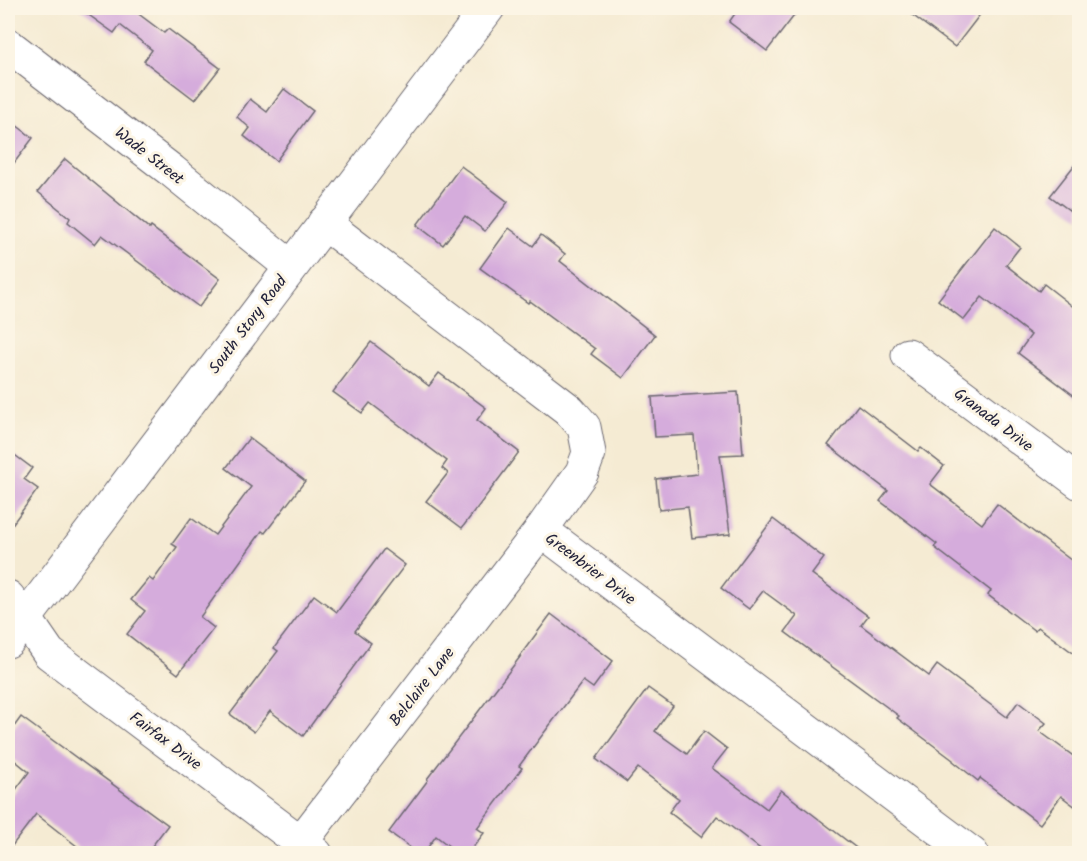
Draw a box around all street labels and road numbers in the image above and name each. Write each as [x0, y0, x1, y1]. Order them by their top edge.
street label: Wade Street [109, 121, 190, 192]
street label: South Story Road [203, 270, 294, 379]
street label: Granada Drive [948, 382, 1038, 458]
street label: Greenbrier Drive [540, 527, 641, 612]
street label: Belclaire Lane [383, 642, 461, 732]
street label: Fairfax Drive [124, 706, 207, 777]

